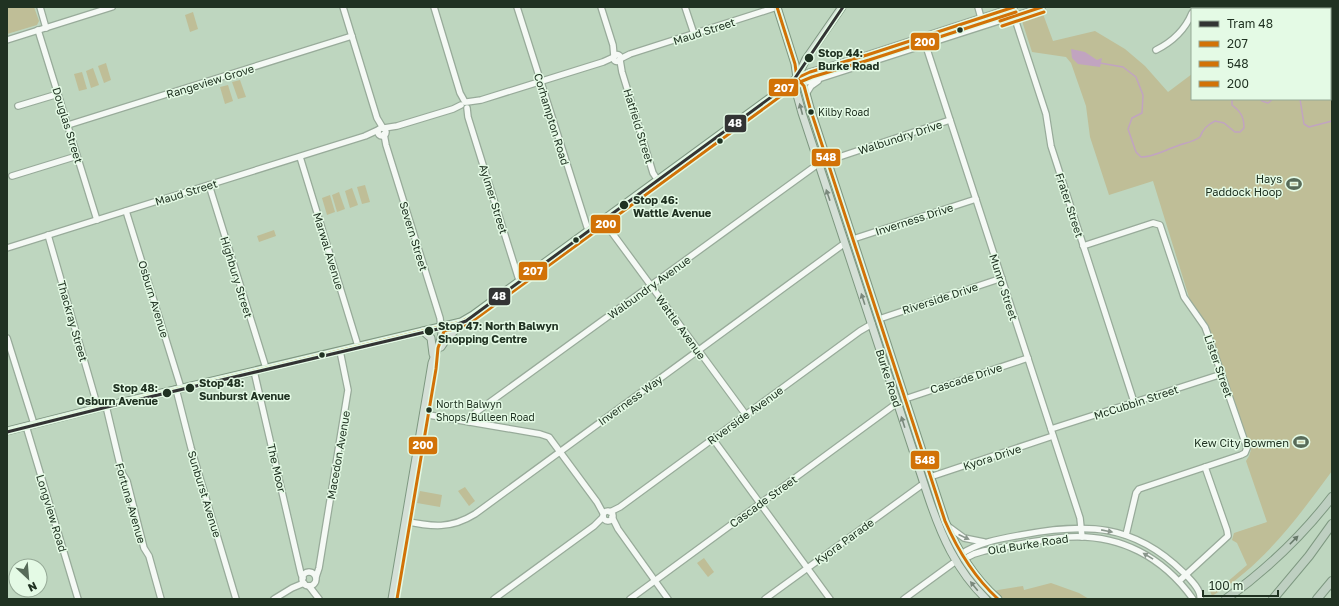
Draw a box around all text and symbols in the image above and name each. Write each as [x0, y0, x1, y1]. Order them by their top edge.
legend [1191, 8, 1331, 100]
street label: Maud Street [671, 15, 737, 47]
text: Tram 48 [1227, 16, 1273, 31]
unlabelled marker [955, 25, 965, 35]
line badge: 200 [910, 32, 940, 51]
text: 200 [914, 35, 936, 48]
text: 207 [1227, 36, 1248, 51]
place label: Stop 44: Burke Road [818, 46, 879, 72]
marker: Stop 44: Burke Road [803, 52, 815, 64]
text: 548 [1227, 56, 1249, 71]
street label: Rangeview Grove [165, 61, 255, 101]
street label: Corhampton Road [532, 72, 572, 166]
text: 200 [1227, 76, 1249, 91]
line badge: 207 [768, 78, 799, 97]
text: 207 [774, 81, 794, 94]
street label: Douglas Street [50, 86, 86, 164]
street label: Hatfield Street [621, 87, 657, 165]
one-way arrow [798, 102, 804, 114]
place label: Kilby Road [818, 106, 869, 118]
marker: Kilby Road [806, 107, 816, 117]
line badge: 48 [724, 114, 747, 133]
text: 48 [728, 116, 742, 129]
street label: Walbundry Drive [856, 117, 944, 157]
unlabelled marker [715, 136, 725, 146]
line badge: 548 [811, 148, 841, 167]
text: 548 [816, 150, 836, 163]
street label: Aylmer Street [477, 163, 511, 235]
street label: Frater Street [1053, 171, 1087, 239]
place label: Hays Paddock Hoop [1205, 172, 1282, 198]
sports icon: Hays Paddock Hoop [1285, 175, 1303, 193]
street label: Maud Street [153, 176, 219, 208]
one-way arrow [825, 188, 831, 200]
place label: Stop 46: Wattle Avenue [633, 193, 712, 219]
marker: Stop 46: Wattle Avenue [618, 199, 630, 211]
street label: Severn Street [397, 200, 431, 272]
street label: Inverness Drive [873, 200, 955, 238]
street label: Marwal Avenue [311, 211, 347, 291]
line badge: 200 [590, 214, 621, 234]
text: 200 [595, 217, 617, 230]
street label: Highbury Street [218, 235, 256, 319]
unlabelled marker [571, 235, 581, 245]
street label: Munro Street [987, 252, 1021, 322]
street label: Walbundry Avenue [605, 253, 693, 321]
street label: Osburn Avenue [136, 259, 172, 339]
line badge: 207 [518, 261, 548, 281]
text: 207 [523, 264, 543, 277]
street label: Thackray Street [55, 279, 91, 363]
street label: Riverside Drive [900, 280, 980, 316]
line badge: 48 [488, 287, 511, 306]
text: 48 [492, 289, 506, 302]
street label: Wattle Avenue [653, 292, 709, 362]
one-way arrow [860, 292, 866, 304]
place label: Stop 47: North Balwyn Shopping Centre [438, 319, 559, 345]
marker: Stop 47: North Balwyn Shopping Centre [423, 325, 435, 337]
street label: Lister Street [1202, 333, 1236, 399]
street label: Burke Road [873, 347, 905, 409]
unlabelled marker [317, 350, 327, 360]
street label: Cascade Drive [928, 360, 1004, 396]
street label: Inverness Way [595, 372, 665, 428]
place label: Stop 48: Sunburst Avenue [199, 376, 291, 402]
place label: Stop 48: Osburn Avenue [77, 381, 159, 407]
marker: Stop 48: Sunburst Avenue [184, 382, 196, 394]
street label: McCubbin Street [1092, 382, 1180, 422]
street label: Riverside Avenue [705, 383, 785, 447]
marker: Stop 48: Osburn Avenue [161, 387, 173, 399]
place label: North Balwyn Shops/Bulleen Road [436, 398, 535, 423]
marker: North Balwyn Shops/Bulleen Road [424, 405, 434, 415]
street label: Macedon Avenue [324, 410, 352, 500]
one-way arrow [900, 416, 906, 428]
sports icon: Kew City Bowmen [1292, 433, 1310, 451]
line badge: 200 [408, 436, 438, 455]
place label: Kew City Bowmen [1194, 436, 1289, 449]
text: 200 [412, 438, 434, 451]
street label: The Moor [265, 442, 289, 494]
street label: Kyora Drive [961, 442, 1023, 472]
street label: Sunburst Avenue [186, 449, 224, 539]
line badge: 548 [910, 450, 940, 470]
text: 548 [915, 453, 935, 466]
street label: Fortuna Avenue [113, 461, 149, 545]
street label: Cascade Street [727, 472, 799, 530]
street label: Longview Road [34, 473, 70, 553]
street label: Kyora Parade [812, 515, 876, 567]
one-way arrow [1101, 528, 1114, 534]
street label: Old Burke Road [987, 531, 1069, 557]
one-way arrow [959, 534, 970, 540]
one-way arrow [1289, 535, 1299, 545]
one-way arrow [1143, 553, 1154, 560]
north arrow [8, 558, 48, 598]
scale bar [1203, 572, 1278, 598]
text: 100 m [1209, 578, 1243, 593]
text: N [26, 580, 39, 595]
one-way arrow [970, 581, 978, 592]

